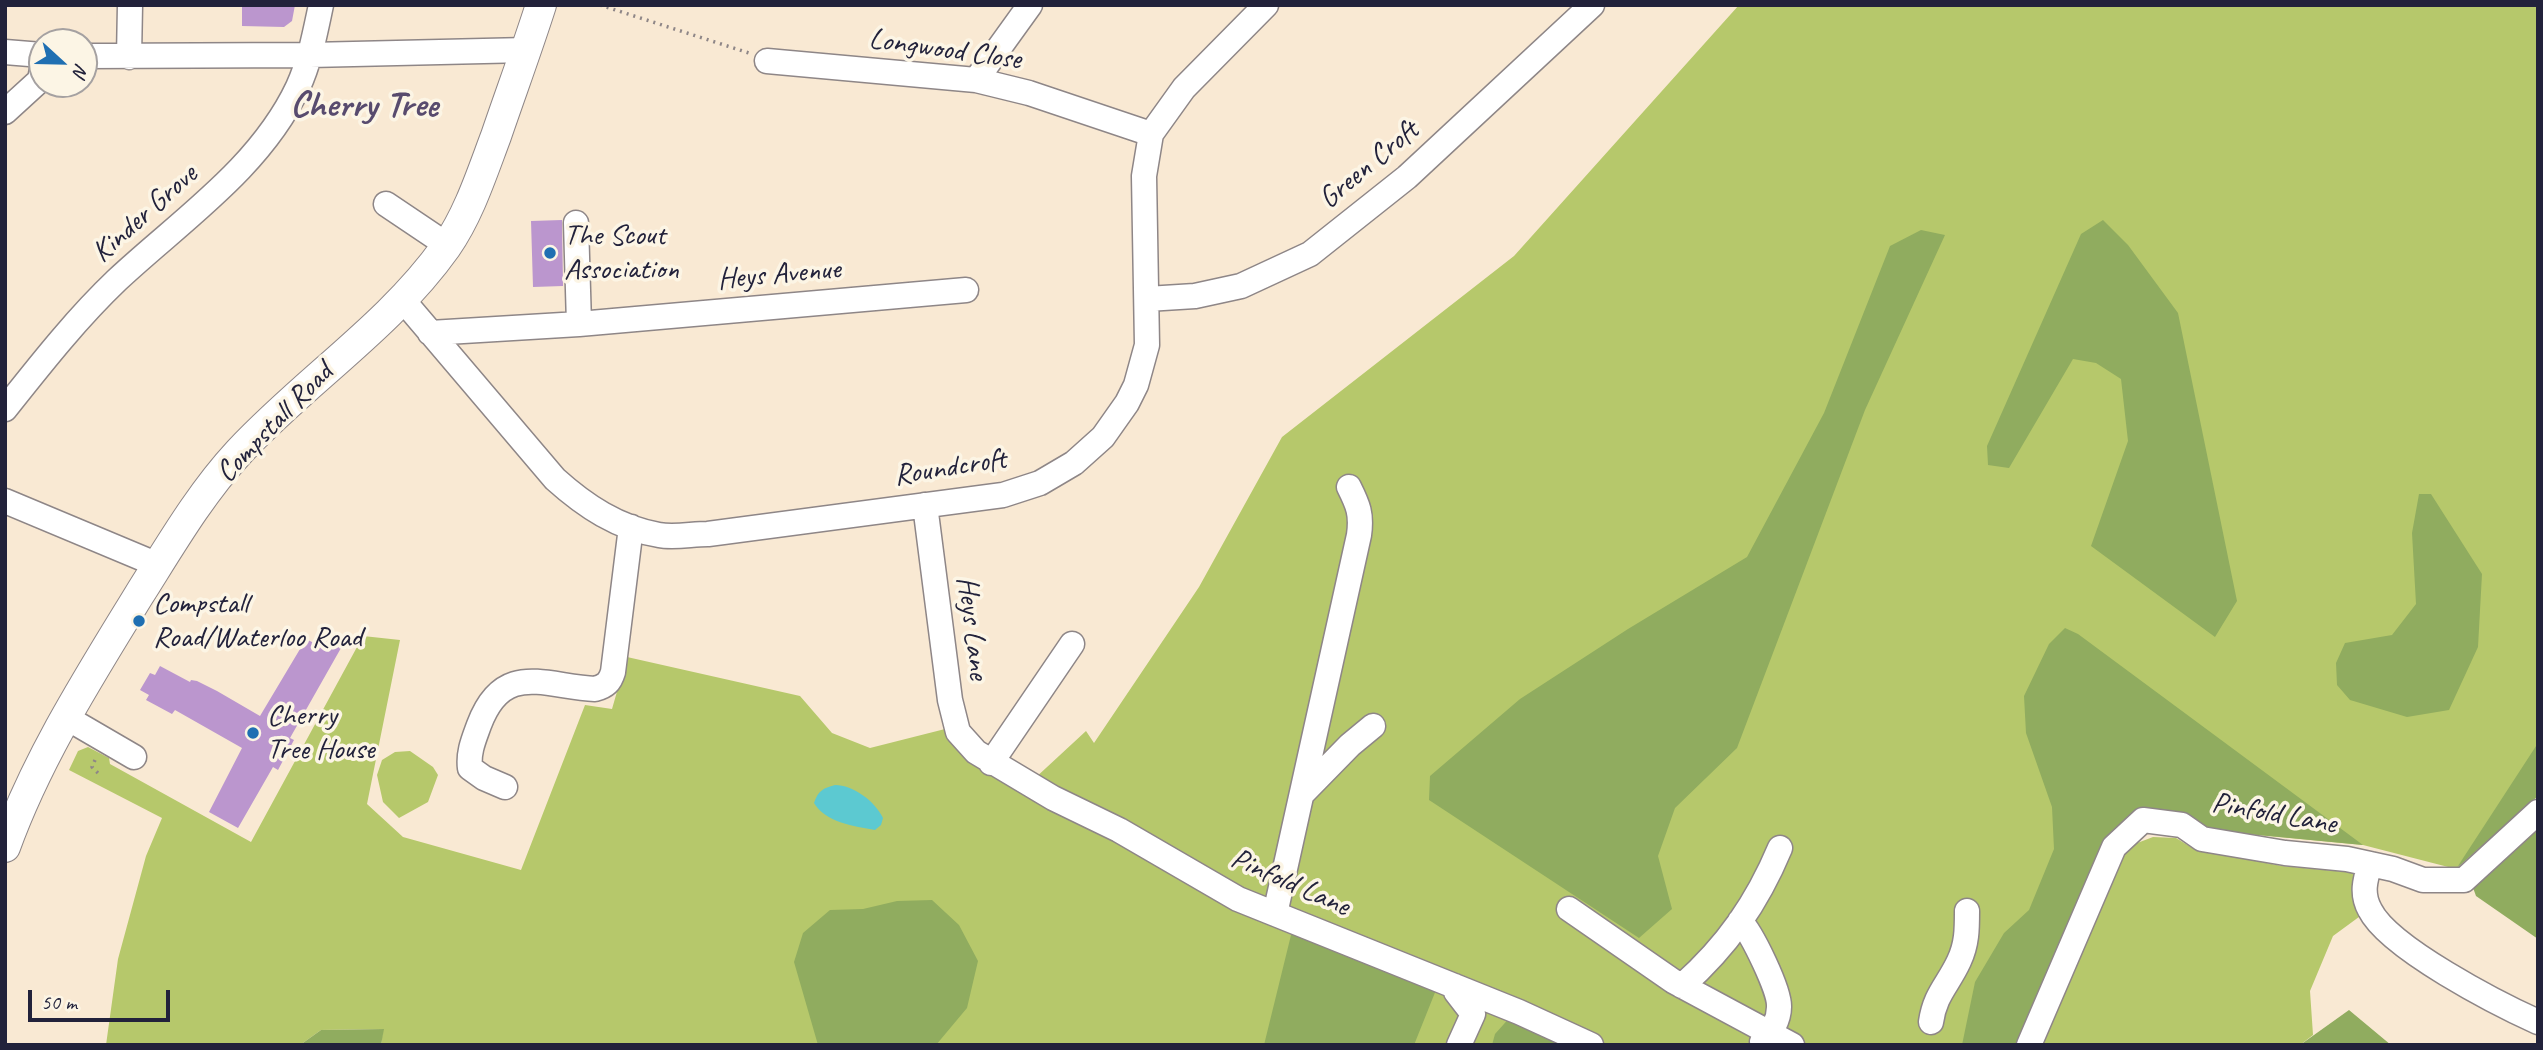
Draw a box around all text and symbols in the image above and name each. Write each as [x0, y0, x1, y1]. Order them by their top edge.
street label: Longwood Close [867, 22, 1023, 78]
north arrow [28, 28, 98, 98]
text: N [67, 60, 94, 80]
district label: Cherry Tree [290, 84, 438, 128]
street label: Green Croft [1312, 113, 1426, 217]
street label: Kinder Grove [85, 157, 205, 271]
place label: The Scout Association [564, 218, 679, 288]
marker: The Scout Association [542, 245, 558, 261]
street label: Heys Avenue [716, 252, 842, 298]
street label: Compstall Road [209, 356, 341, 490]
street label: Roundcroft [891, 441, 1009, 495]
street label: Heys Lane [948, 574, 996, 682]
place label: Compstall Road/Waterloo Road [153, 586, 362, 656]
marker: Compstall Road/Waterloo Road [131, 613, 147, 629]
place label: Cherry Tree House [267, 698, 374, 768]
marker: Cherry Tree House [245, 725, 261, 741]
street label: Pinfold Lane [2209, 785, 2339, 843]
street label: Pinfold Lane [1225, 841, 1355, 925]
scale bar [32, 976, 173, 1020]
text: 50 m [41, 989, 77, 1015]

